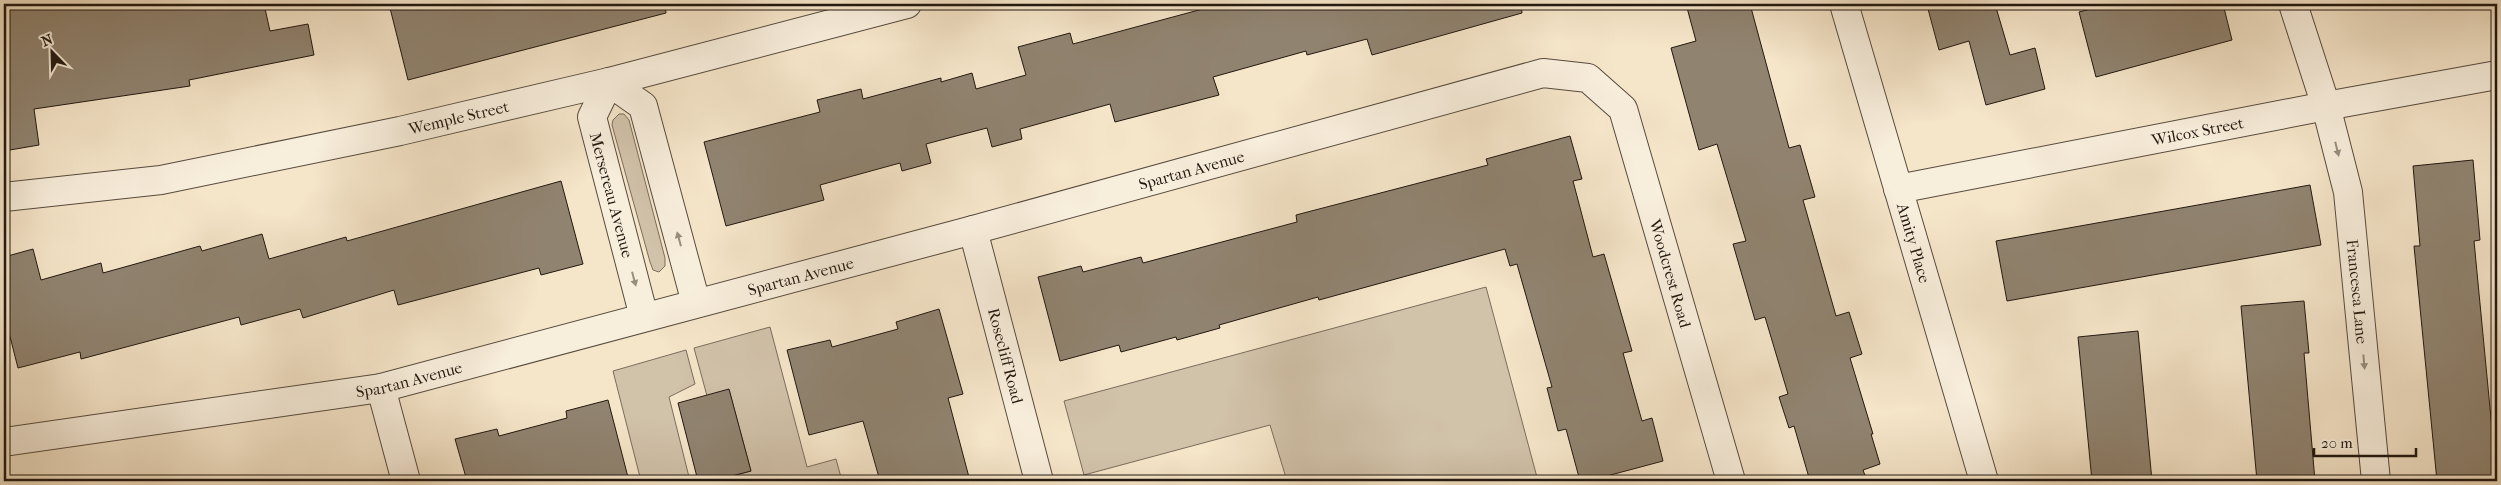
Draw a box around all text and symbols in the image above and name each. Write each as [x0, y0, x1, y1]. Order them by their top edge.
north arrow [28, 28, 78, 78]
text: N [39, 30, 56, 50]
street label: Wemple Street [406, 97, 511, 139]
street label: Wilcox Street [2149, 113, 2246, 150]
street label: Mersereau Avenue [586, 130, 637, 260]
one-way arrow [2333, 141, 2341, 156]
street label: Spartan Avenue [1136, 147, 1246, 194]
street label: Amity Place [1893, 200, 1934, 285]
street label: Woodcrest Road [1645, 216, 1695, 330]
one-way arrow [674, 232, 682, 247]
street label: Francesca Lane [2343, 238, 2372, 345]
street label: Spartan Avenue [746, 253, 856, 300]
one-way arrow [630, 271, 638, 286]
street label: Rosecliff Road [984, 306, 1027, 406]
one-way arrow [2360, 354, 2368, 370]
street label: Spartan Avenue [355, 358, 464, 401]
scale bar [2314, 425, 2416, 457]
text: 20 m [2321, 434, 2353, 452]

